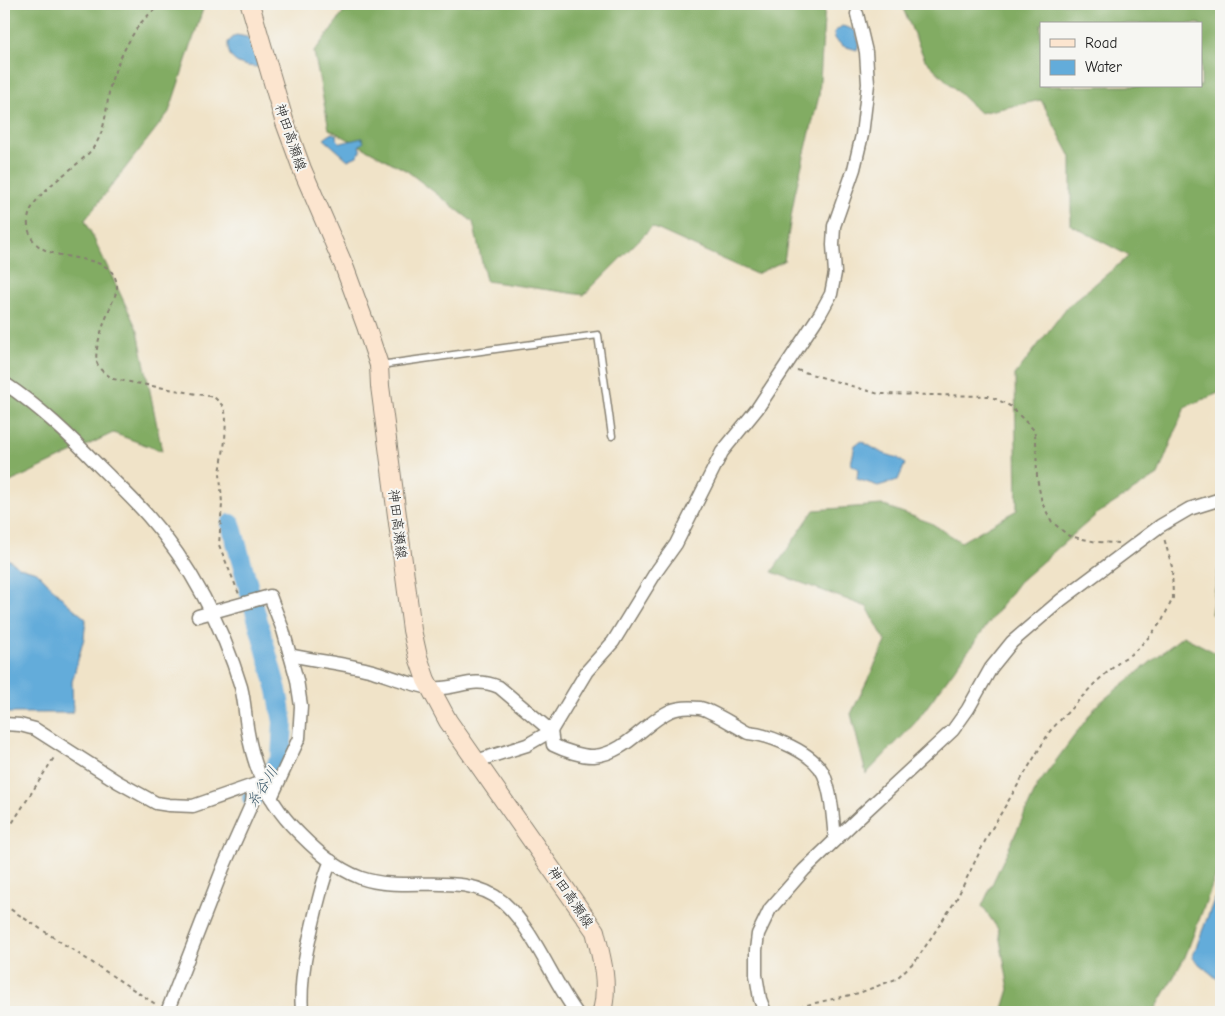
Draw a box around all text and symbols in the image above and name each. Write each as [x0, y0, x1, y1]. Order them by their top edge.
legend [1040, 22, 1202, 88]
text: Road [1085, 34, 1117, 52]
text: Water [1085, 58, 1122, 76]
street label: 神田高瀬線 [271, 101, 310, 173]
street label: 神田高瀬線 [385, 488, 410, 560]
water label: 糸谷川 [242, 763, 282, 811]
street label: 神田高瀬線 [544, 864, 597, 931]

